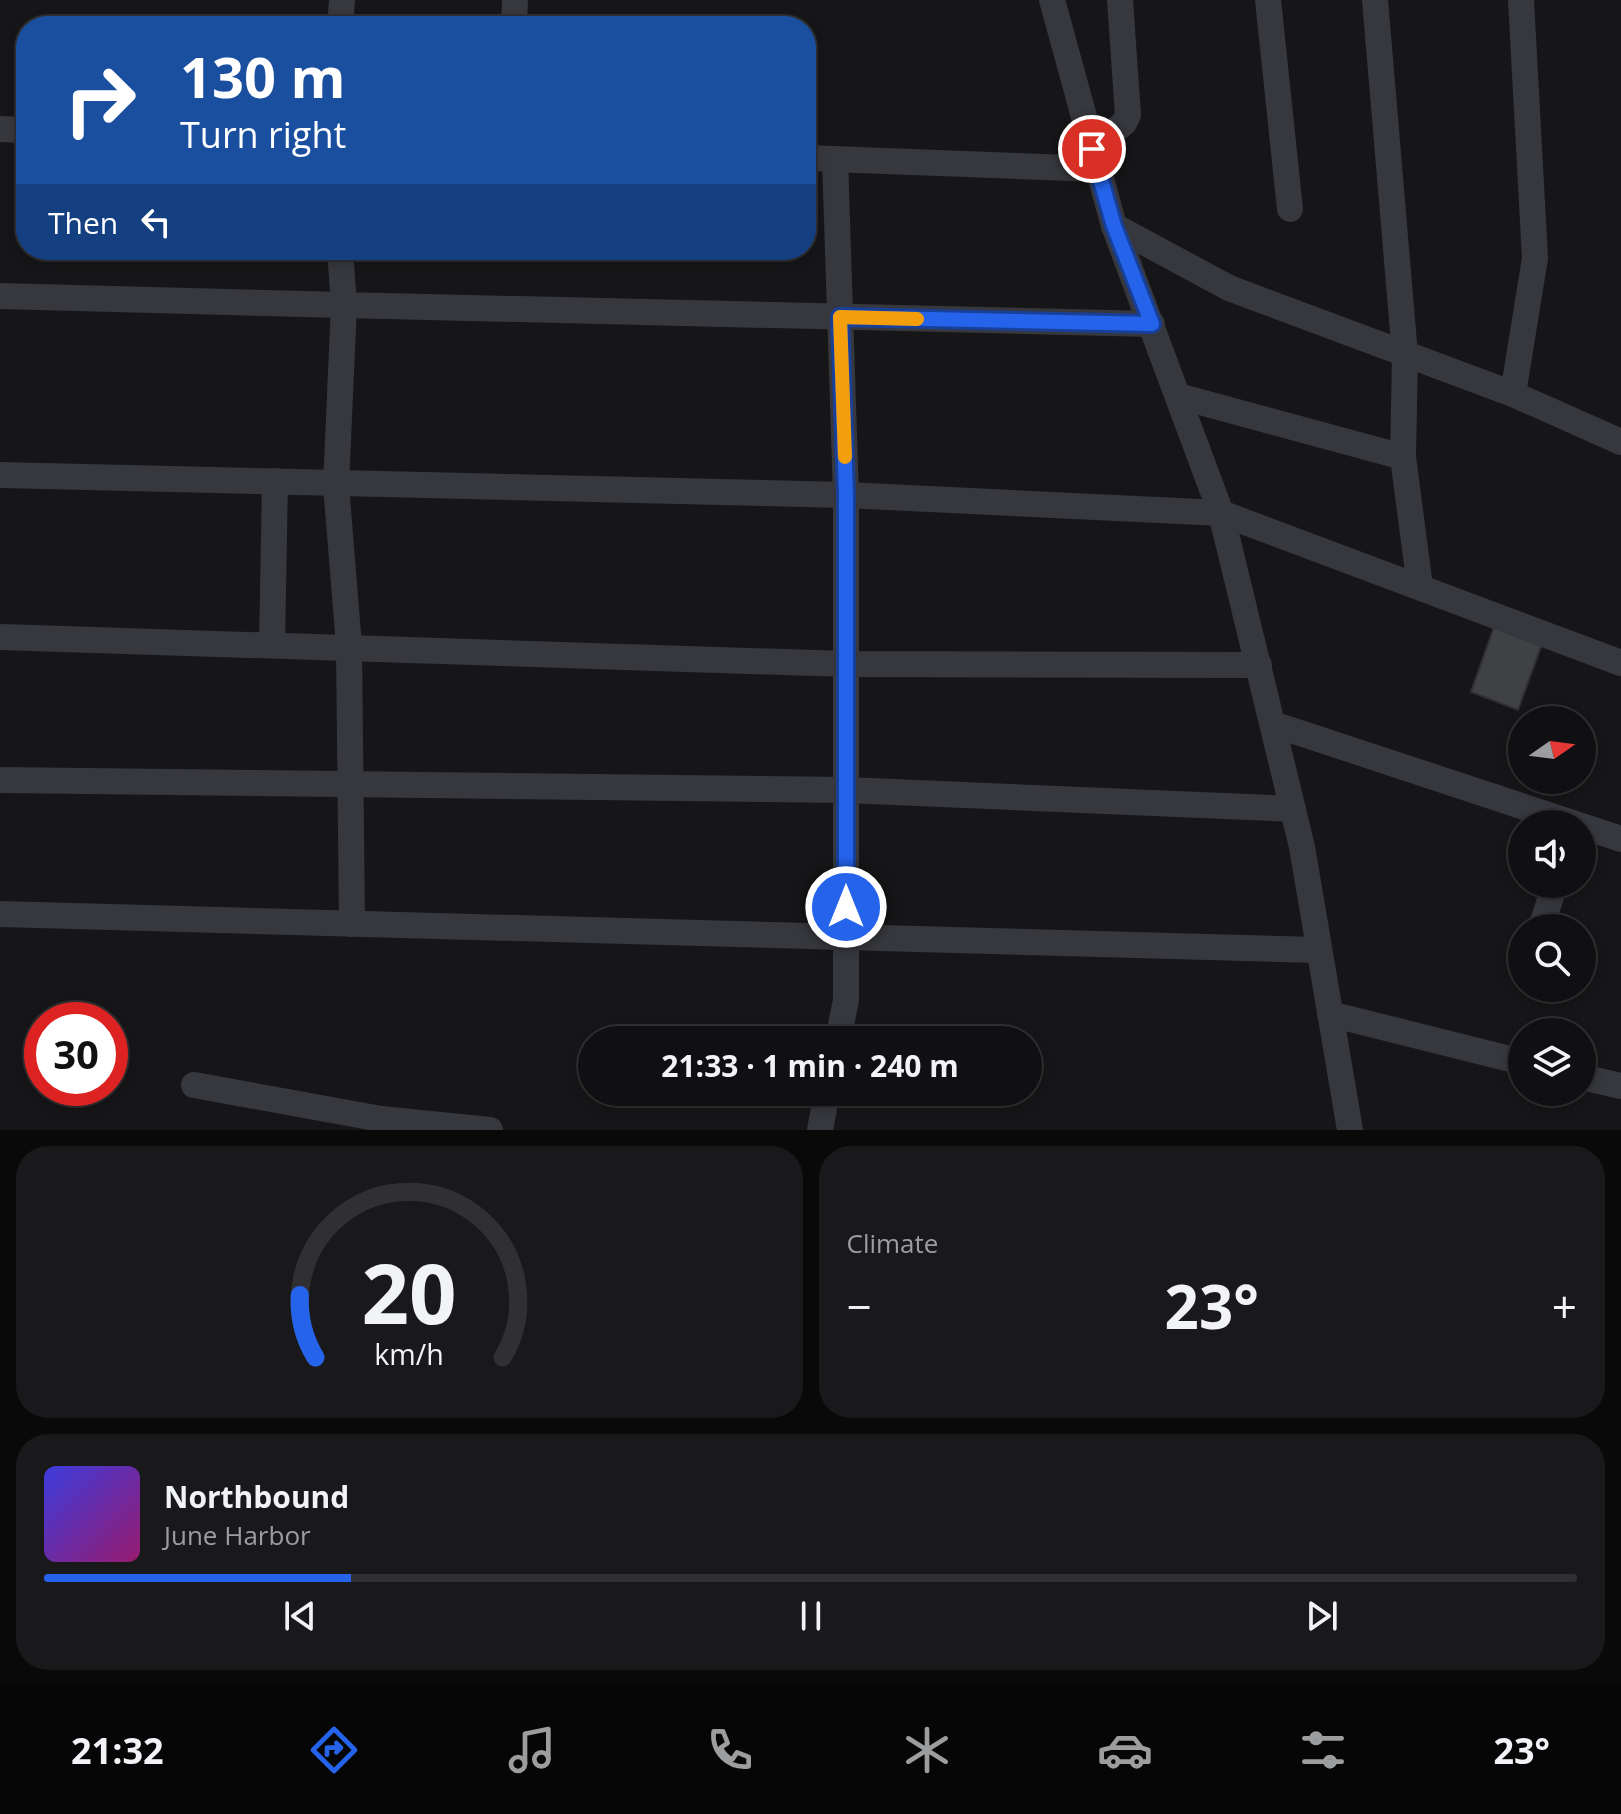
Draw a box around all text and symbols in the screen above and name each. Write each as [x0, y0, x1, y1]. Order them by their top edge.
text: 130 m [180, 38, 346, 114]
icon: right [48, 48, 152, 152]
text: Turn right [180, 110, 346, 159]
pin [1058, 115, 1126, 183]
icon: arrive [1070, 127, 1114, 171]
icon: left [134, 200, 178, 244]
text: Then [48, 202, 118, 243]
north arrow [1508, 706, 1596, 794]
map controls [1508, 706, 1596, 1106]
button: sound [1508, 810, 1596, 898]
position arrow [804, 865, 888, 949]
button: search [1508, 914, 1596, 1002]
speed limit sign: 30 [24, 1002, 128, 1106]
button: layers [1508, 1018, 1596, 1106]
text: 21:33 · 1 min · 240 m [661, 1045, 959, 1086]
text: Climate [847, 1225, 938, 1261]
text: 20 [362, 1235, 457, 1348]
text: 23° [1165, 1265, 1259, 1347]
text: − [847, 1276, 872, 1336]
text: + [1552, 1276, 1577, 1336]
text: km/h [375, 1334, 444, 1373]
text: Northbound [164, 1476, 349, 1517]
text: June Harbor [164, 1517, 311, 1553]
icon: previous [278, 1594, 322, 1638]
icon: pause [789, 1594, 833, 1638]
icon: next [1300, 1594, 1344, 1638]
icon: directions [306, 1722, 362, 1778]
icon: music [504, 1722, 560, 1778]
icon: phone [702, 1722, 758, 1778]
icon: climate [899, 1722, 955, 1778]
icon: car [1097, 1722, 1153, 1778]
icon: filters [1295, 1722, 1351, 1778]
text: 21:32 [71, 1726, 164, 1775]
text: 23° [1493, 1726, 1550, 1775]

